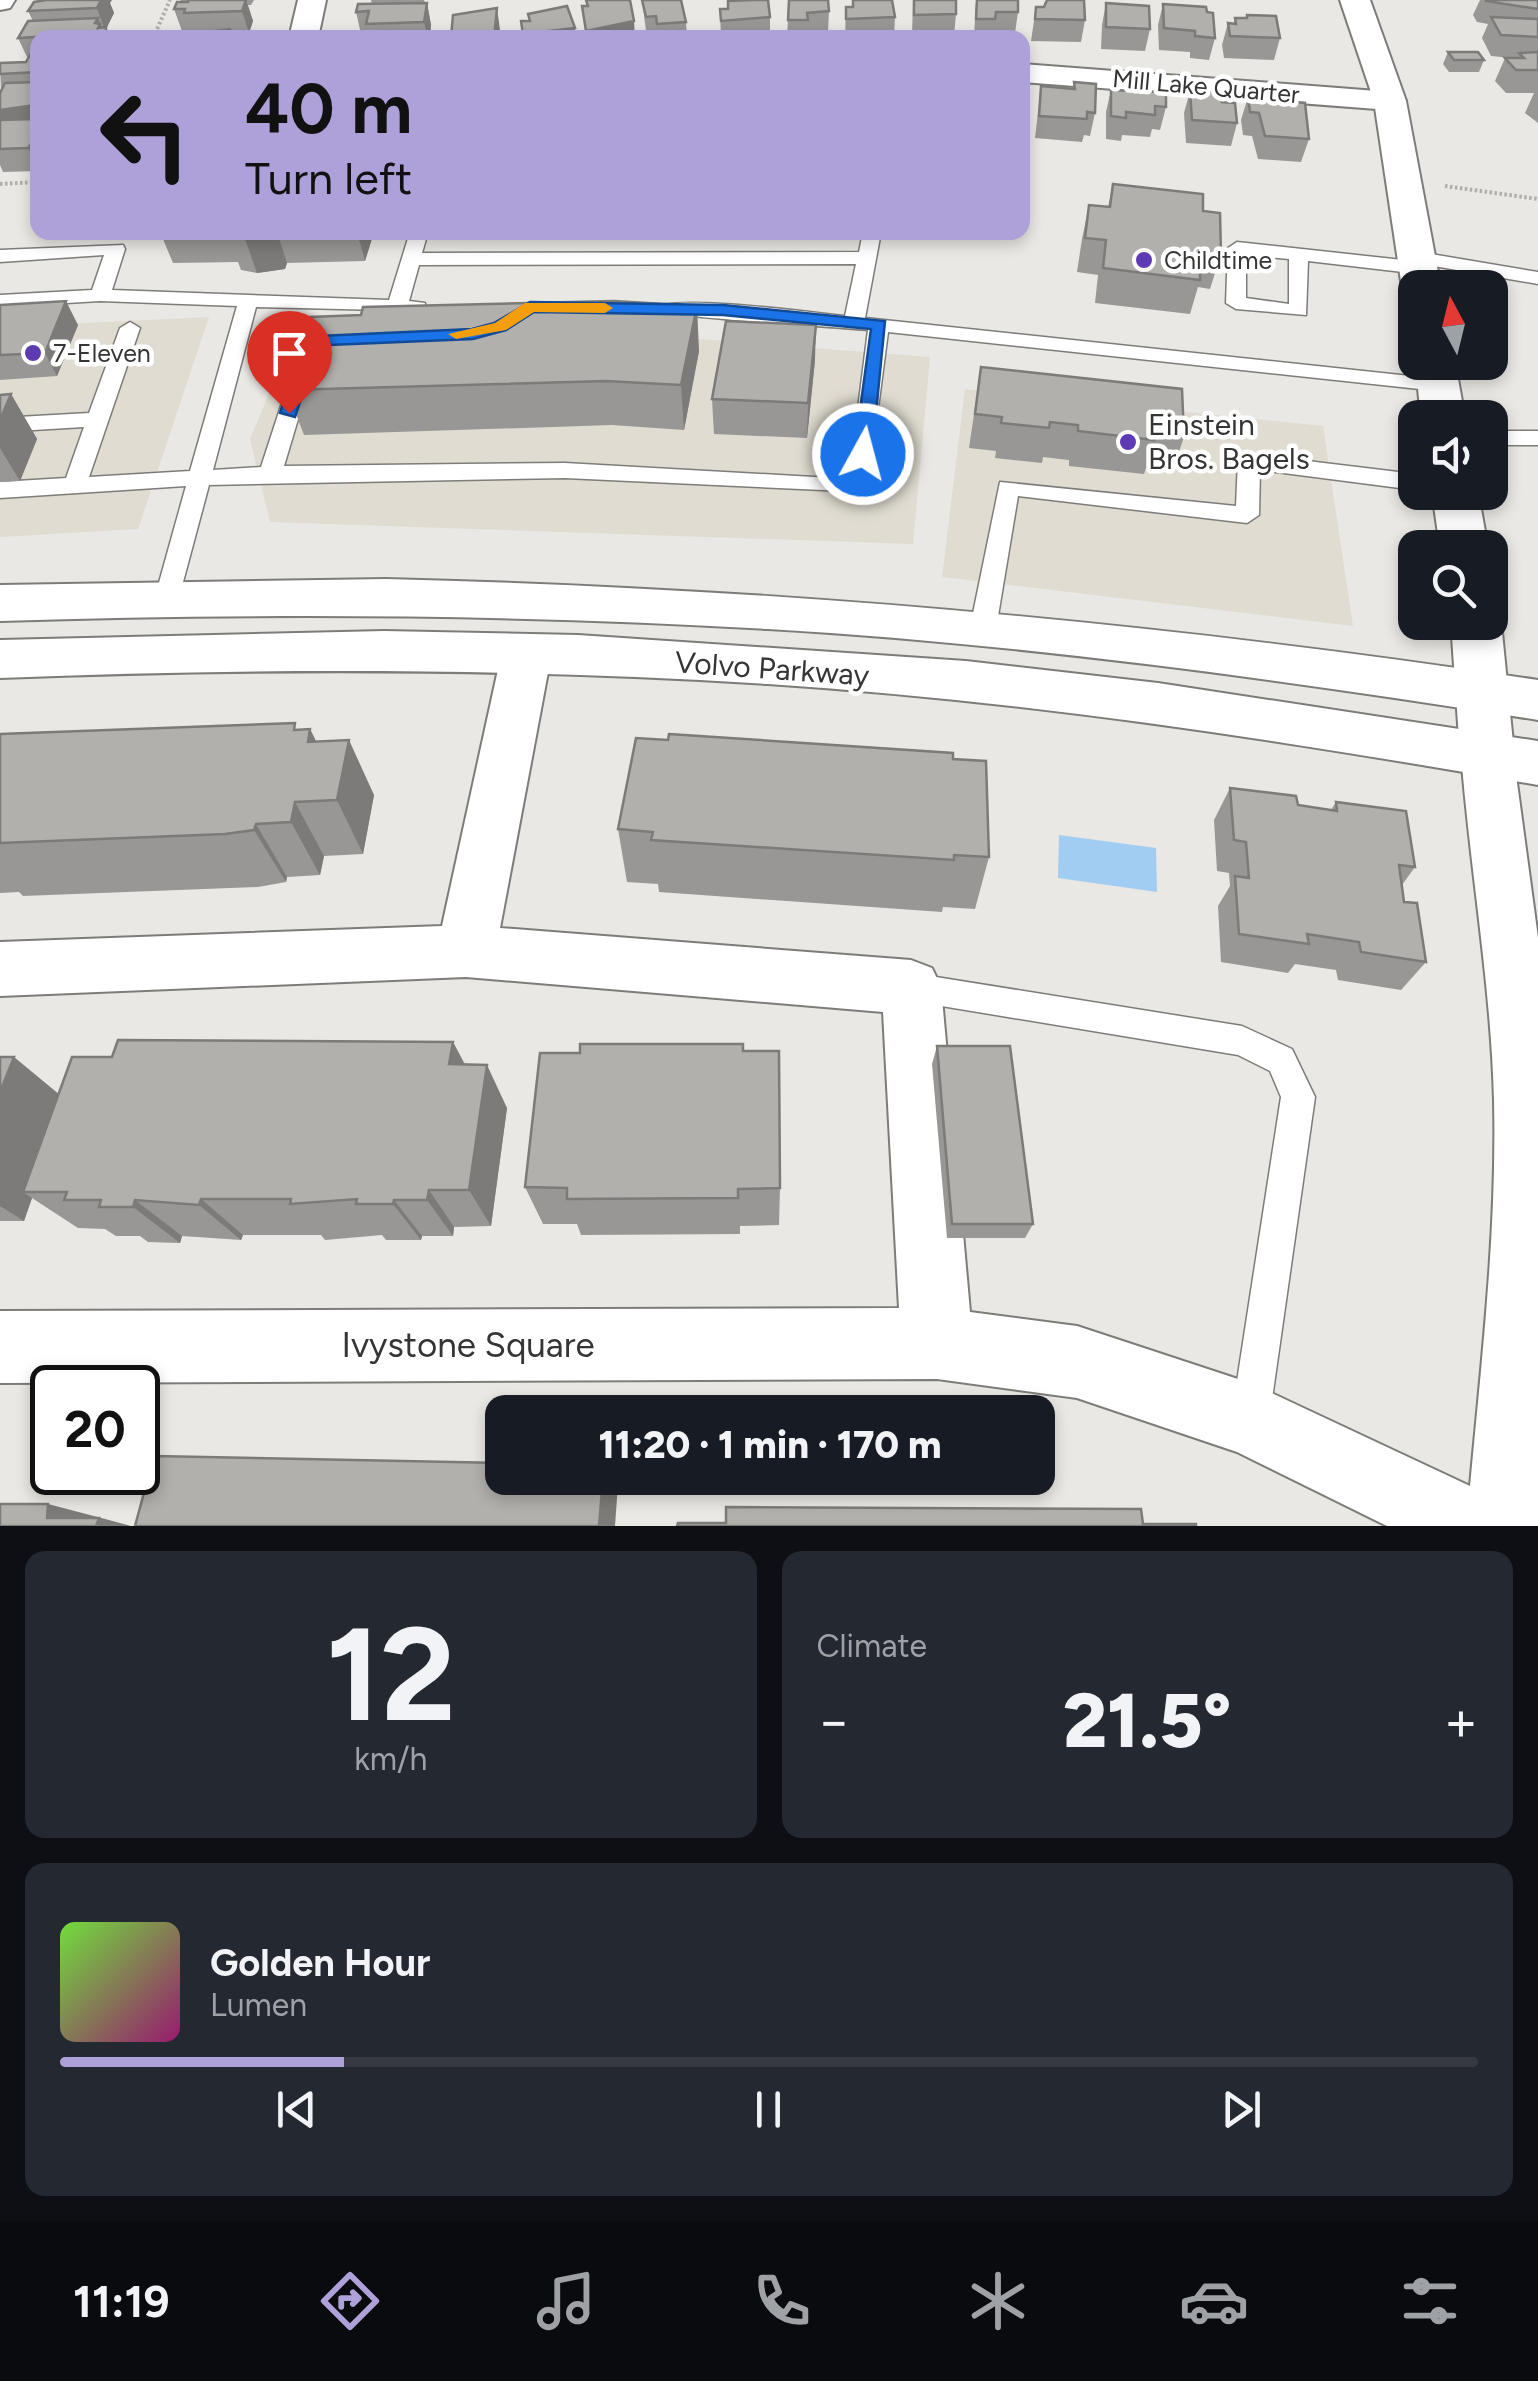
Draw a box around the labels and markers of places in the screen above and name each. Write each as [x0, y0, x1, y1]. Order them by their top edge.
place label: Childtime [1164, 245, 1272, 275]
marker: Childtime [1133, 249, 1155, 271]
pin [247, 311, 332, 414]
place label: 7-Eleven [53, 338, 151, 368]
marker: 7-Eleven [22, 342, 44, 364]
place label: Einstein Bros. Bagels [1148, 406, 1310, 477]
marker: Einstein Bros. Bagels [1117, 431, 1139, 453]

